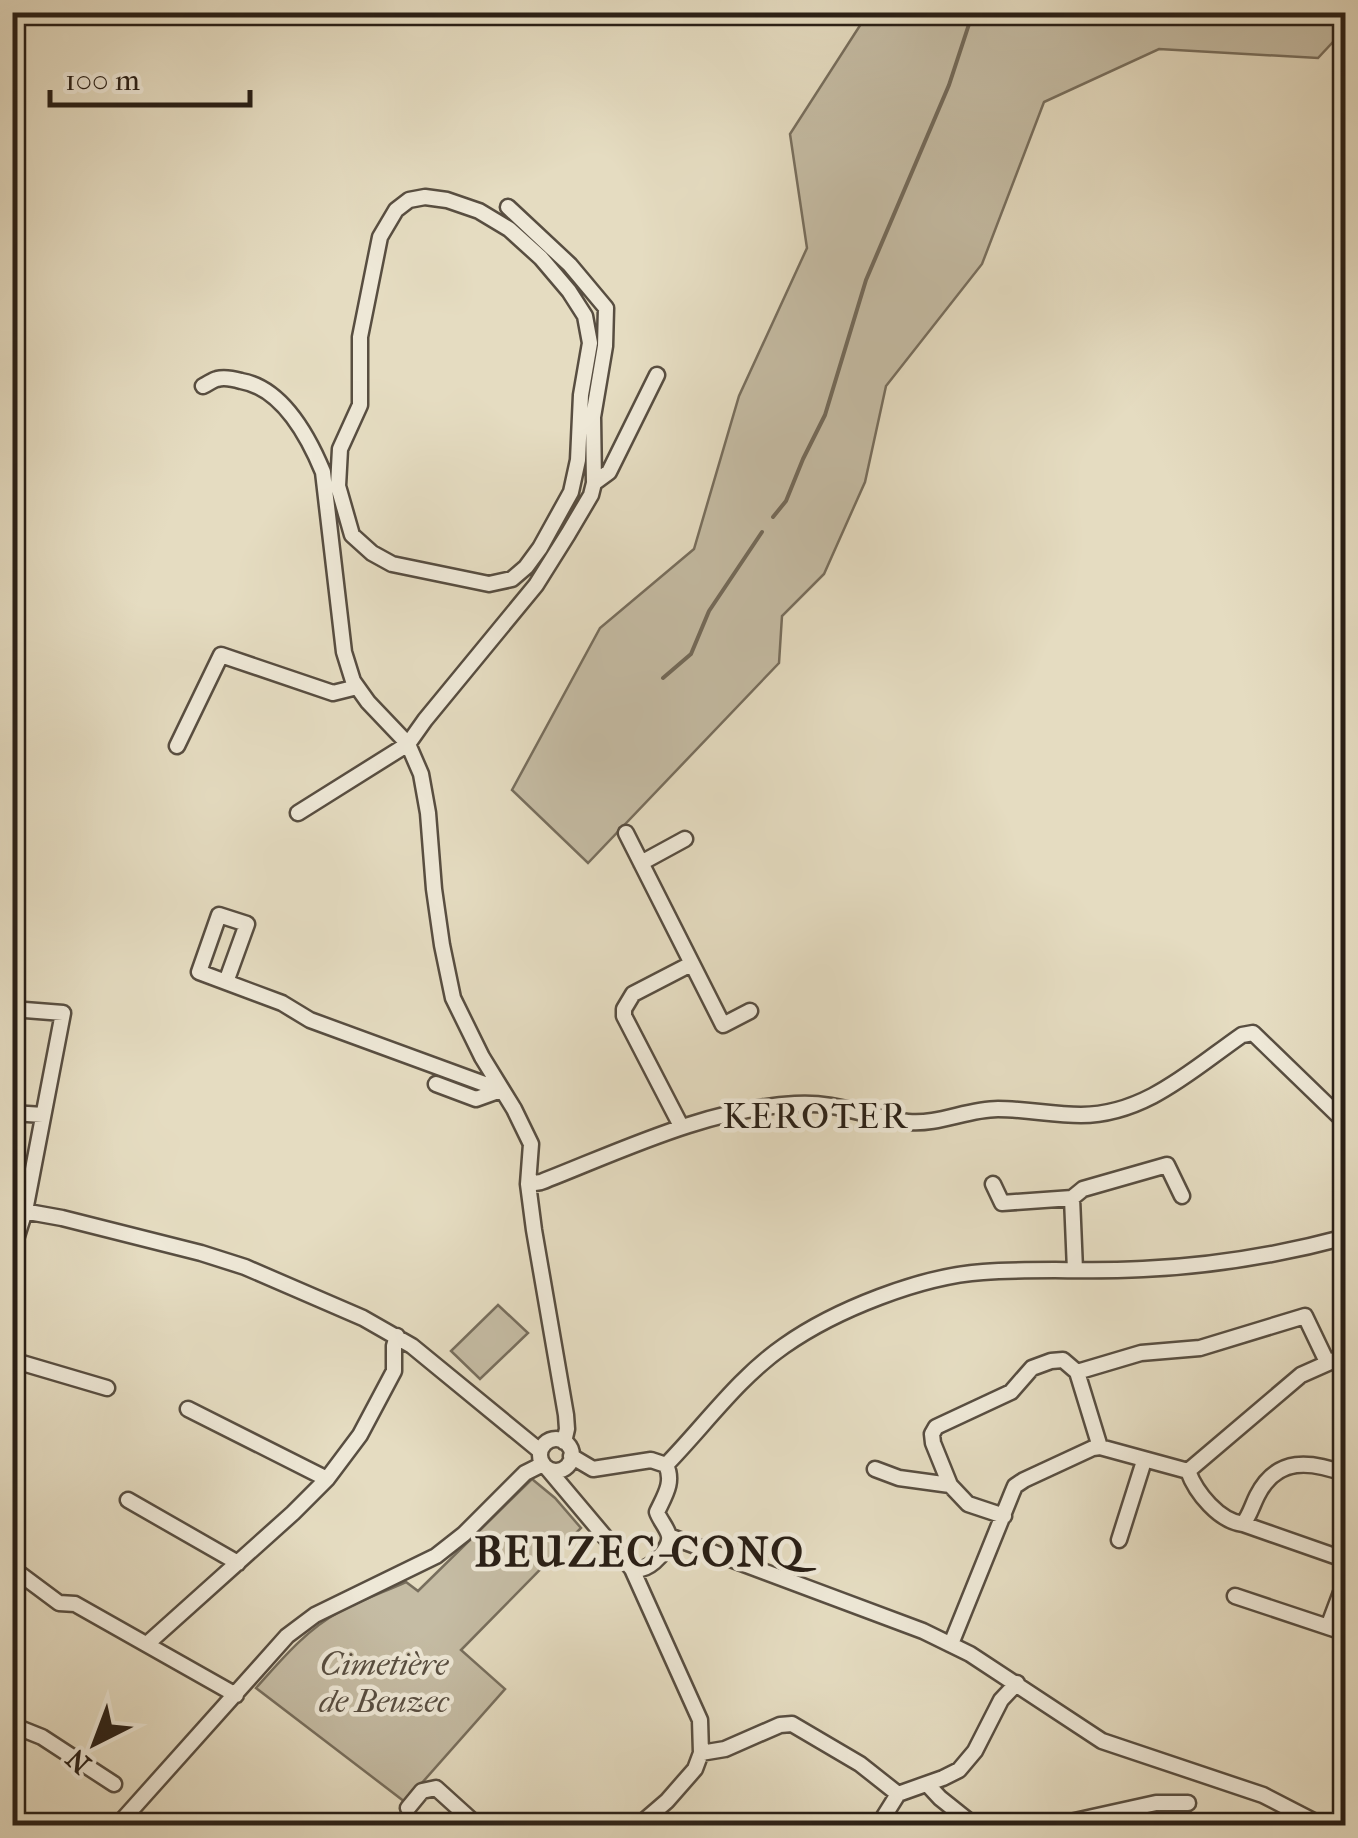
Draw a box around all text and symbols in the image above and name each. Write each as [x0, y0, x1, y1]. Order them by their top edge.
scale bar [50, 45, 250, 107]
text: 100 m [65, 63, 140, 98]
district label: KEROTER [723, 1096, 909, 1137]
district label: BEUZEC-CONQ [475, 1528, 816, 1577]
park label: Cimetière de Beuzec [319, 1646, 450, 1720]
north arrow [45, 1693, 145, 1793]
text: N [59, 1741, 98, 1781]

